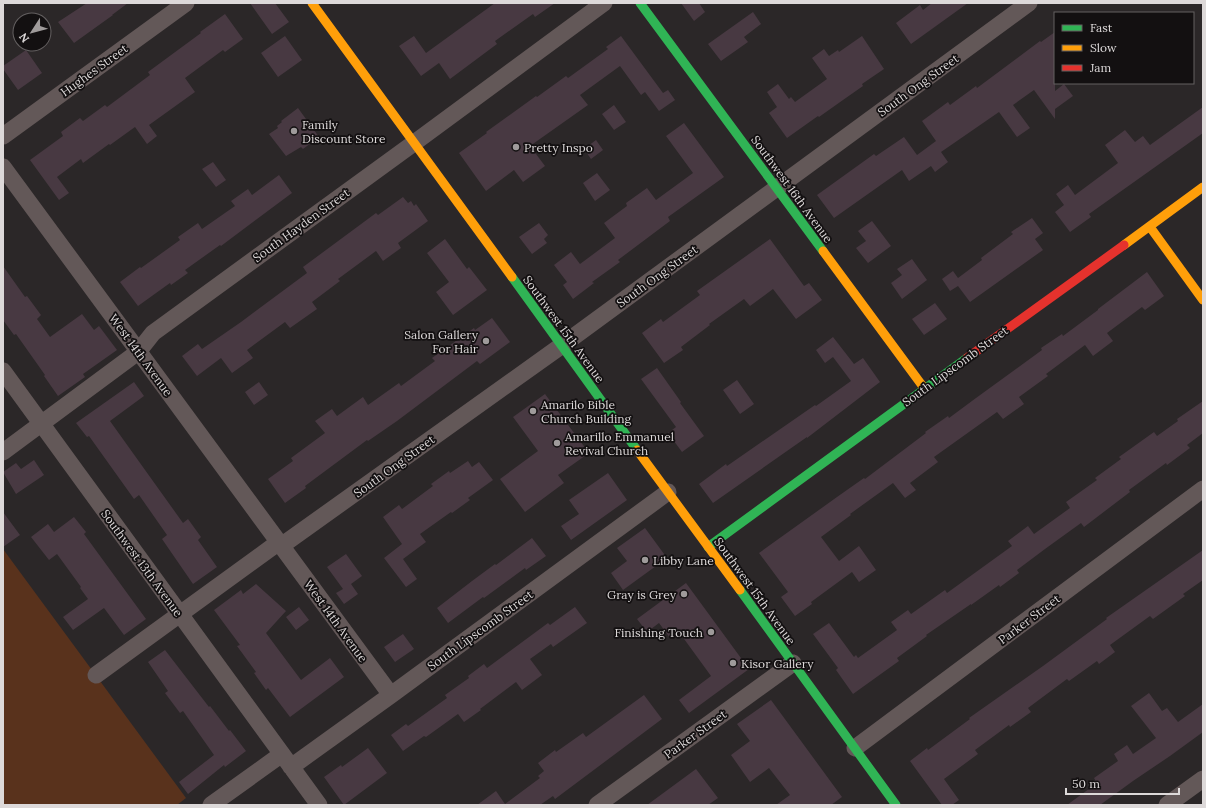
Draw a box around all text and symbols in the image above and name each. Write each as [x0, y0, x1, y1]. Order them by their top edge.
north arrow [12, 12, 52, 52]
legend [1054, 12, 1194, 84]
text: Fast [1090, 20, 1113, 35]
text: N [15, 30, 32, 45]
street label: Hughes Street [57, 40, 131, 99]
text: Slow [1090, 40, 1117, 55]
street label: South Ong Street [875, 50, 962, 119]
text: Jam [1089, 60, 1111, 75]
place label: Family Discount Store [302, 117, 386, 146]
marker: Family Discount Store [289, 126, 299, 136]
street label: Southwest 16th Avenue [748, 132, 836, 246]
place label: Pretty Inspo [524, 140, 593, 155]
marker: Pretty Inspo [511, 142, 521, 152]
street label: South Hayden Street [250, 185, 352, 265]
street label: South Ong Street [614, 241, 701, 310]
street label: Southwest 15th Avenue [520, 273, 608, 386]
street label: West 14th Avenue [106, 311, 176, 399]
street label: South Lipscomb Street [899, 322, 1011, 409]
place label: Salon Gallery For Hair [404, 327, 479, 356]
marker: Salon Gallery For Hair [481, 336, 491, 346]
place label: Amarilo Bible Church Building [540, 397, 632, 426]
marker: Amarilo Bible Church Building [528, 406, 538, 416]
place label: Amarillo Emmanuel Revival Church [564, 429, 674, 458]
street label: South Ong Street [351, 431, 438, 500]
marker: Amarillo Emmanuel Revival Church [552, 438, 562, 448]
street label: Southwest 13th Avenue [98, 506, 186, 620]
street label: Southwest 15th Avenue [711, 535, 799, 648]
place label: Libby Lane [653, 553, 714, 568]
marker: Libby Lane [640, 555, 650, 565]
street label: West 14th Avenue [301, 577, 371, 665]
street label: South Lipscomb Street [424, 586, 536, 673]
place label: Gray is Grey [607, 587, 677, 602]
marker: Gray is Grey [679, 589, 689, 599]
street label: Parker Street [995, 591, 1063, 647]
place label: Finishing Touch [614, 625, 703, 640]
marker: Finishing Touch [706, 627, 716, 637]
place label: Kisor Gallery [741, 656, 814, 671]
marker: Kisor Gallery [728, 658, 738, 668]
street label: Parker Street [661, 706, 730, 762]
scale bar [1066, 770, 1179, 796]
text: 50 m [1072, 776, 1100, 791]

